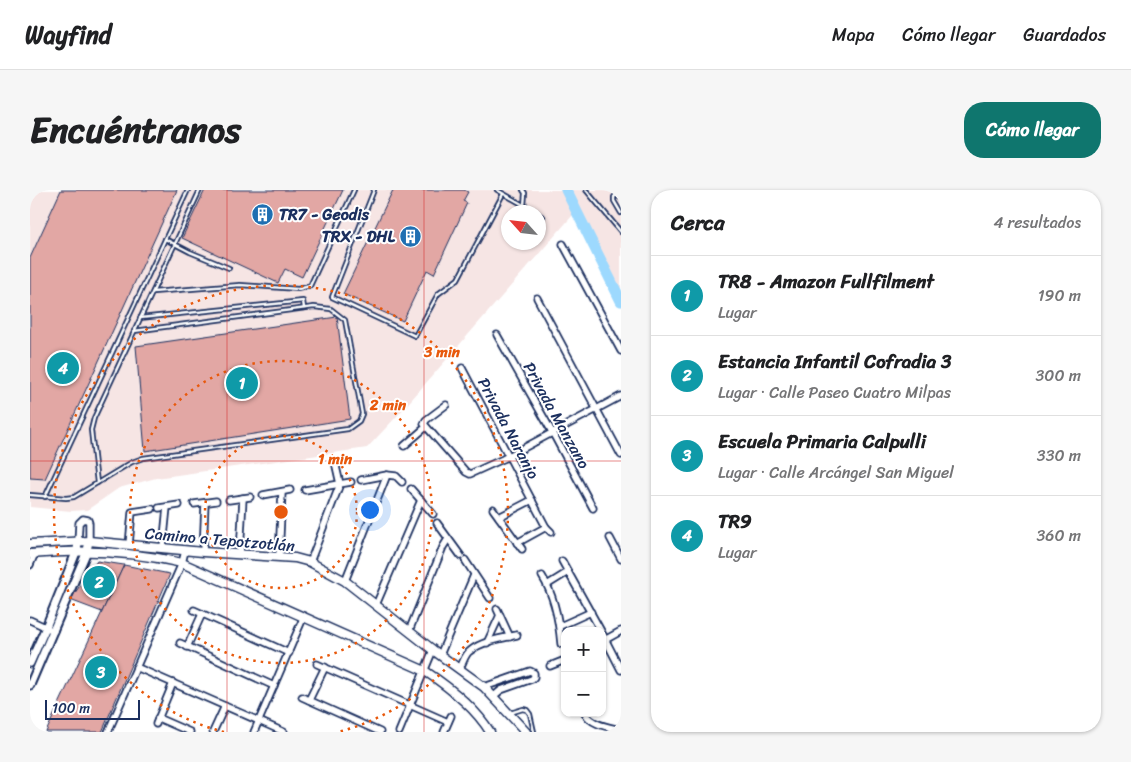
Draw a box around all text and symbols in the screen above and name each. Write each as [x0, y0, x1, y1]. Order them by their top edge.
text: Wayfind [25, 14, 111, 56]
text: Mapa [832, 19, 874, 51]
text: Cómo llegar [902, 19, 995, 51]
text: Guardados [1023, 19, 1106, 51]
text: Encuéntranos [30, 99, 241, 161]
button: Cómo llegar [964, 102, 1101, 158]
place label: TR7 - Geodis [279, 200, 370, 229]
building icon: TR7 - Geodis [251, 202, 275, 226]
text: Cerca [671, 204, 725, 242]
north arrow [501, 205, 546, 250]
text: 4 resultados [993, 208, 1081, 237]
place label: TRX - DHL [322, 222, 396, 251]
building icon: TRX - DHL [399, 224, 423, 248]
text: TR8 - Amazon Fullfilment [718, 265, 934, 298]
text: 1 [684, 281, 690, 310]
text: 190 m [1038, 281, 1081, 310]
text: Lugar [718, 298, 757, 327]
text: 3 min [423, 339, 461, 365]
text: Estancia Infantil Cofradia 3 [718, 345, 952, 378]
pin: 4 [47, 349, 79, 387]
street label: Privada Manzano [515, 356, 598, 474]
text: 2 [682, 361, 692, 390]
text: 300 m [1036, 361, 1081, 390]
pin: 1 [226, 364, 258, 402]
street label: Privada Naranjo [470, 372, 548, 484]
text: Lugar · Calle Paseo Cuatro Milpas [718, 378, 951, 407]
text: 2 min [369, 392, 407, 418]
text: Escuela Primaria Calpulli [718, 425, 926, 458]
text: 3 [683, 441, 691, 470]
text: 330 m [1037, 441, 1081, 470]
text: 1 min [318, 446, 353, 472]
text: Lugar · Calle Arcángel San Miguel [718, 458, 954, 487]
your location [357, 497, 383, 523]
centre of rings [272, 503, 290, 521]
text: TR9 [718, 505, 752, 538]
street label: Camino a Tepotzotlán [144, 518, 297, 561]
text: 4 [682, 521, 692, 550]
text: 360 m [1037, 521, 1081, 550]
text: Lugar [718, 538, 757, 567]
pin: 2 [83, 563, 115, 601]
map controls [561, 627, 606, 717]
button: + [561, 627, 606, 672]
pin: 3 [85, 653, 117, 691]
button: − [561, 672, 606, 717]
text: 100 m [52, 696, 90, 721]
scale bar [45, 697, 140, 720]

